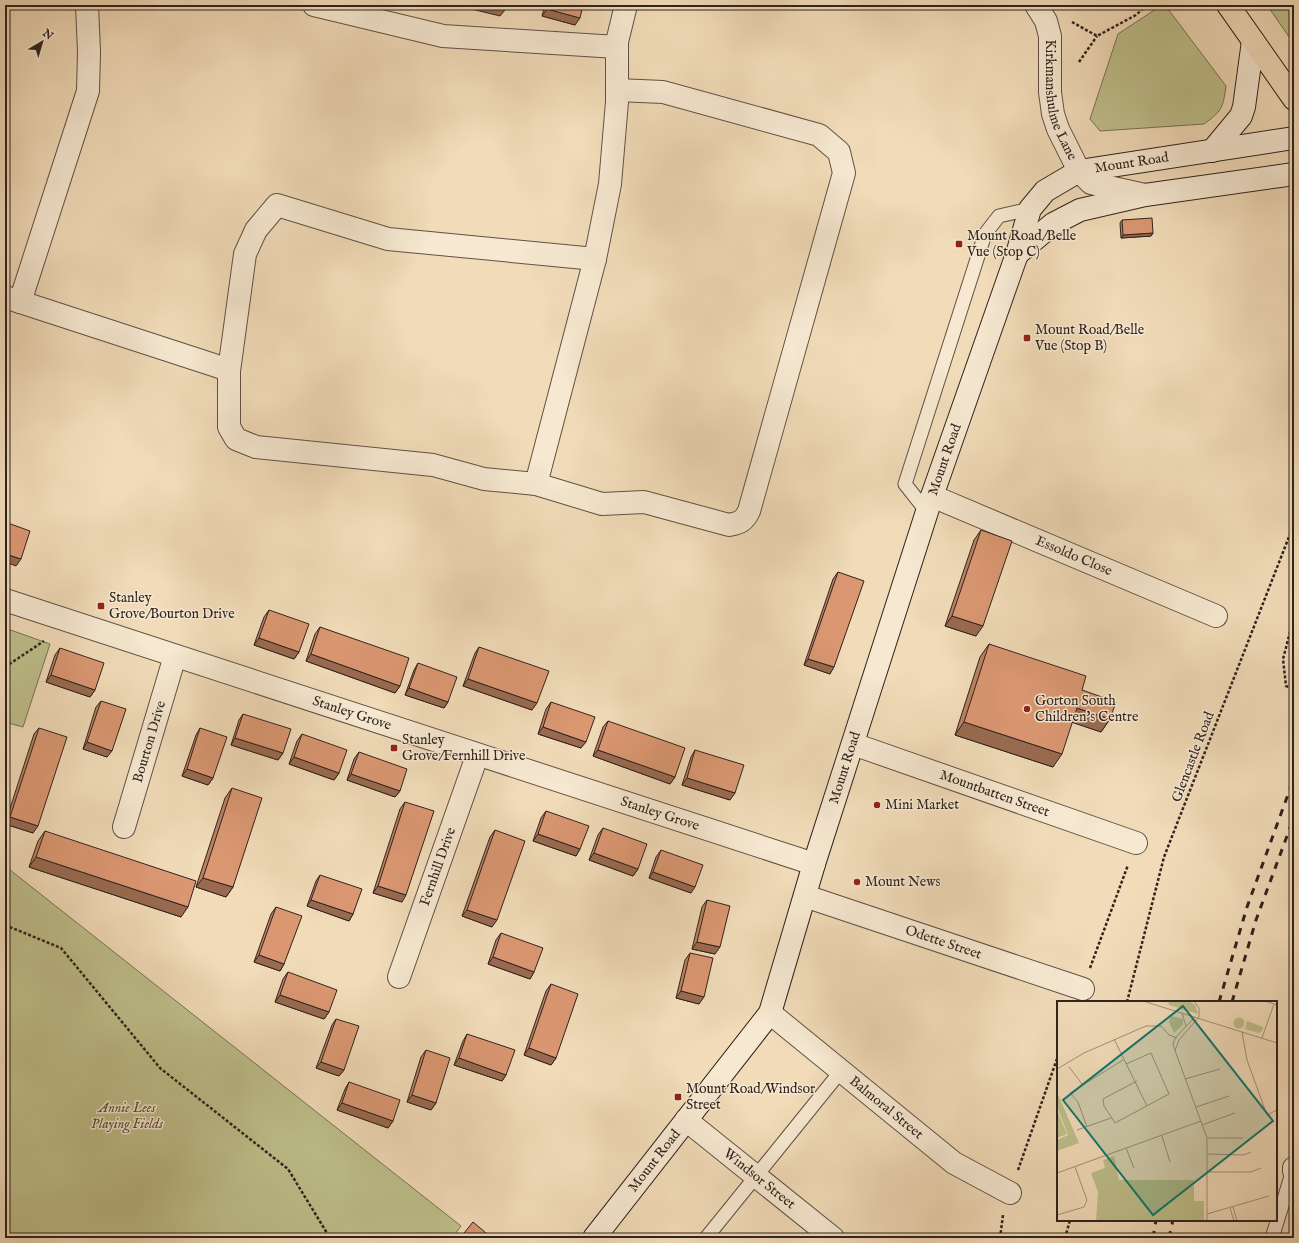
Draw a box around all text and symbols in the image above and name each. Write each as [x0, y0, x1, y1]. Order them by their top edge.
north arrow [22, 22, 62, 62]
text: N [39, 26, 56, 44]
street label: Kirkmanshulme Lane [1041, 39, 1081, 164]
street label: Mount Road [1093, 148, 1171, 177]
place label: Mount Road/Belle Vue (Stop C) [966, 227, 1077, 261]
marker: Mount Road/Belle Vue (Stop C) [954, 239, 964, 249]
place label: Mount Road/Belle Vue (Stop B) [1034, 321, 1145, 355]
marker: Mount Road/Belle Vue (Stop B) [1022, 333, 1032, 343]
street label: Mount Road [924, 421, 966, 498]
street label: Essoldo Close [1033, 532, 1115, 580]
place label: Stanley Grove/Bourton Drive [109, 589, 235, 623]
marker: Stanley Grove/Bourton Drive [96, 601, 106, 611]
street label: Stanley Grove [310, 692, 394, 735]
place label: Gorton South Children's Centre [1035, 692, 1139, 726]
street label: Bourton Drive [129, 698, 170, 785]
marker: Gorton South Children's Centre [1022, 704, 1032, 714]
street label: Glencastle Road [1167, 709, 1219, 805]
street label: Mount Road [825, 729, 865, 806]
place label: Stanley Grove/Fernhill Drive [402, 731, 526, 765]
marker: Stanley Grove/Fernhill Drive [389, 743, 399, 753]
street label: Mountbatten Street [937, 766, 1052, 821]
street label: Stanley Grove [618, 792, 702, 835]
place label: Mini Market [885, 796, 959, 814]
marker: Mini Market [872, 800, 882, 810]
street label: Fernhill Drive [416, 824, 460, 909]
place label: Mount News [865, 873, 940, 891]
marker: Mount News [852, 877, 862, 887]
street label: Odette Street [903, 921, 984, 964]
inset map [1057, 1001, 1277, 1221]
street label: Balmoral Street [846, 1072, 927, 1143]
place label: Mount Road/Windsor Street [686, 1080, 815, 1114]
marker: Mount Road/Windsor Street [673, 1092, 683, 1102]
park label: Annie Lees Playing Fields [91, 1099, 164, 1134]
street label: Mount Road [624, 1125, 685, 1196]
street label: Windsor Street [720, 1144, 799, 1213]

